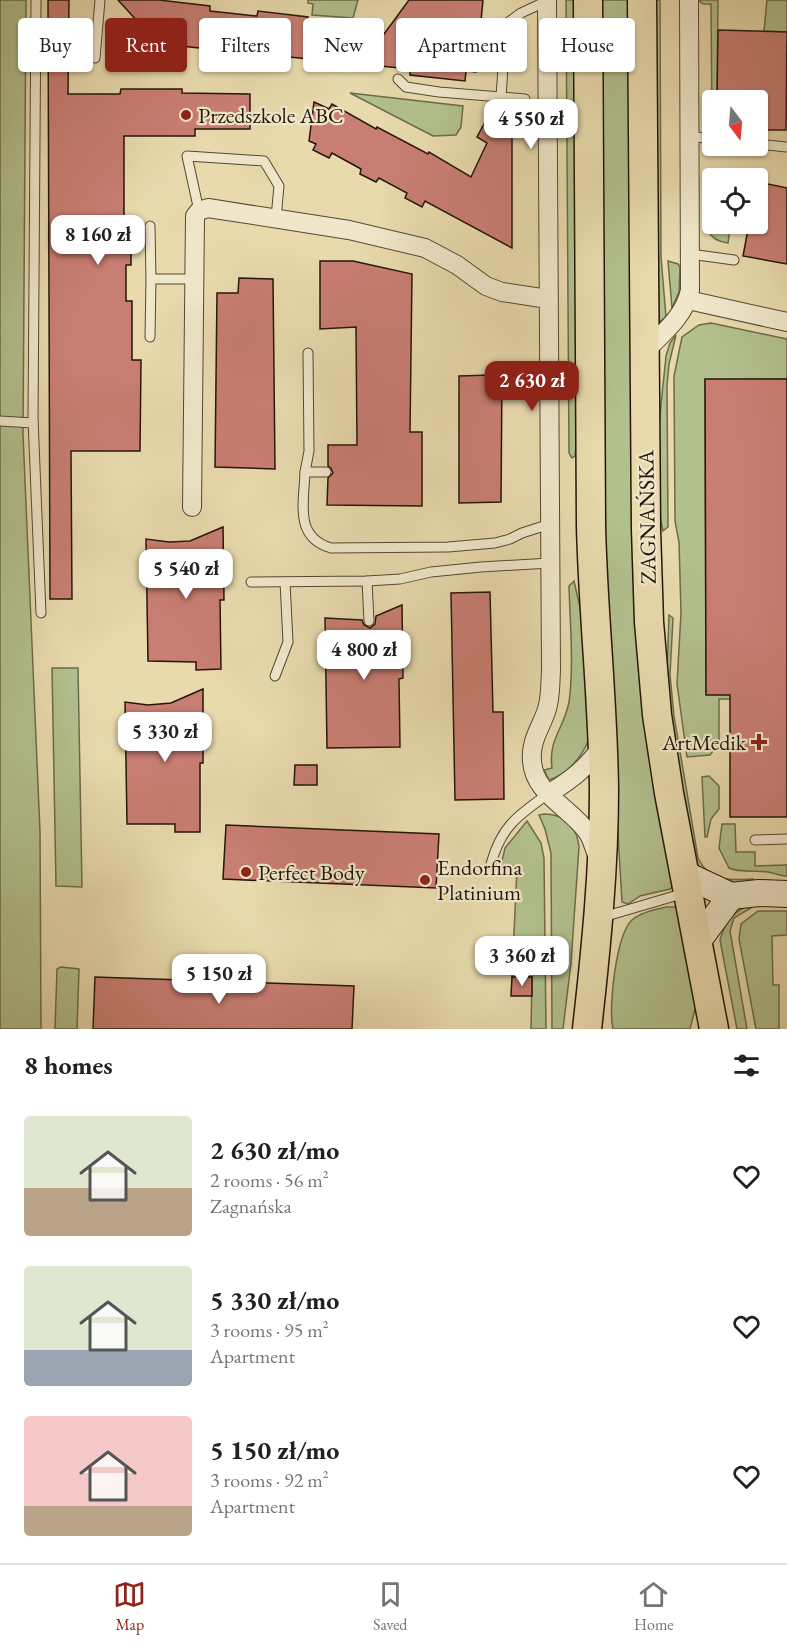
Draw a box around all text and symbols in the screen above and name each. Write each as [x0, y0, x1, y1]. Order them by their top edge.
chip: Buy [18, 18, 93, 72]
chip: Rent [105, 18, 187, 72]
chip: Filters [199, 18, 291, 72]
chip: New [303, 18, 384, 72]
chip: Apartment [396, 18, 527, 72]
chip: House [539, 18, 635, 72]
north arrow [702, 90, 768, 156]
map controls [702, 90, 768, 234]
pin: 4 550 zł [469, 99, 593, 150]
place label: Przedszkole ABC [198, 101, 344, 130]
text: 4 550 zł [498, 105, 564, 131]
marker: Przedszkole ABC [179, 108, 193, 122]
button: locate [702, 168, 768, 234]
pin: 8 160 zł [36, 215, 160, 266]
text: 8 160 zł [65, 221, 131, 247]
pin: 2 630 zł [470, 361, 594, 412]
text: 2 630 zł [499, 367, 565, 393]
street label: ZAGNAŃSKA [631, 449, 663, 584]
pin: 5 540 zł [124, 549, 248, 600]
text: 5 540 zł [153, 555, 219, 581]
pin: 4 800 zł [302, 630, 426, 681]
text: 4 800 zł [331, 636, 397, 662]
pin: 5 330 zł [103, 712, 227, 763]
text: 5 330 zł [132, 718, 198, 744]
place label: ArtMedik [661, 728, 747, 757]
marker: ArtMedik [750, 733, 768, 751]
place label: Endorfina Platinium [437, 853, 522, 907]
place label: Perfect Body [258, 858, 365, 887]
marker: Perfect Body [239, 865, 253, 879]
marker: Endorfina Platinium [418, 873, 432, 887]
pin: 3 360 zł [460, 936, 584, 987]
text: 3 360 zł [489, 942, 555, 968]
pin: 5 150 zł [157, 954, 281, 1005]
text: 5 150 zł [186, 960, 252, 986]
text: 8 homes [24, 1048, 113, 1082]
icon: filters [730, 1049, 763, 1082]
text: 2 630 zł/mo [210, 1133, 339, 1167]
icon: home [72, 1140, 144, 1212]
icon: heart [730, 1160, 763, 1193]
text: 2 rooms · 56 m² [210, 1167, 329, 1193]
text: Zagnańska [210, 1193, 292, 1219]
text: 5 330 zł/mo [210, 1283, 339, 1317]
icon: home [72, 1290, 144, 1362]
icon: heart [730, 1310, 763, 1343]
text: 3 rooms · 95 m² [210, 1317, 329, 1343]
text: Apartment [210, 1343, 295, 1369]
text: 5 150 zł/mo [210, 1433, 339, 1467]
icon: home [72, 1440, 144, 1512]
icon: heart [730, 1460, 763, 1493]
text: 3 rooms · 92 m² [210, 1467, 329, 1493]
text: Apartment [210, 1493, 295, 1519]
tab: Map [113, 1578, 146, 1635]
tab: Saved [373, 1578, 407, 1635]
tab: Home [634, 1578, 674, 1635]

